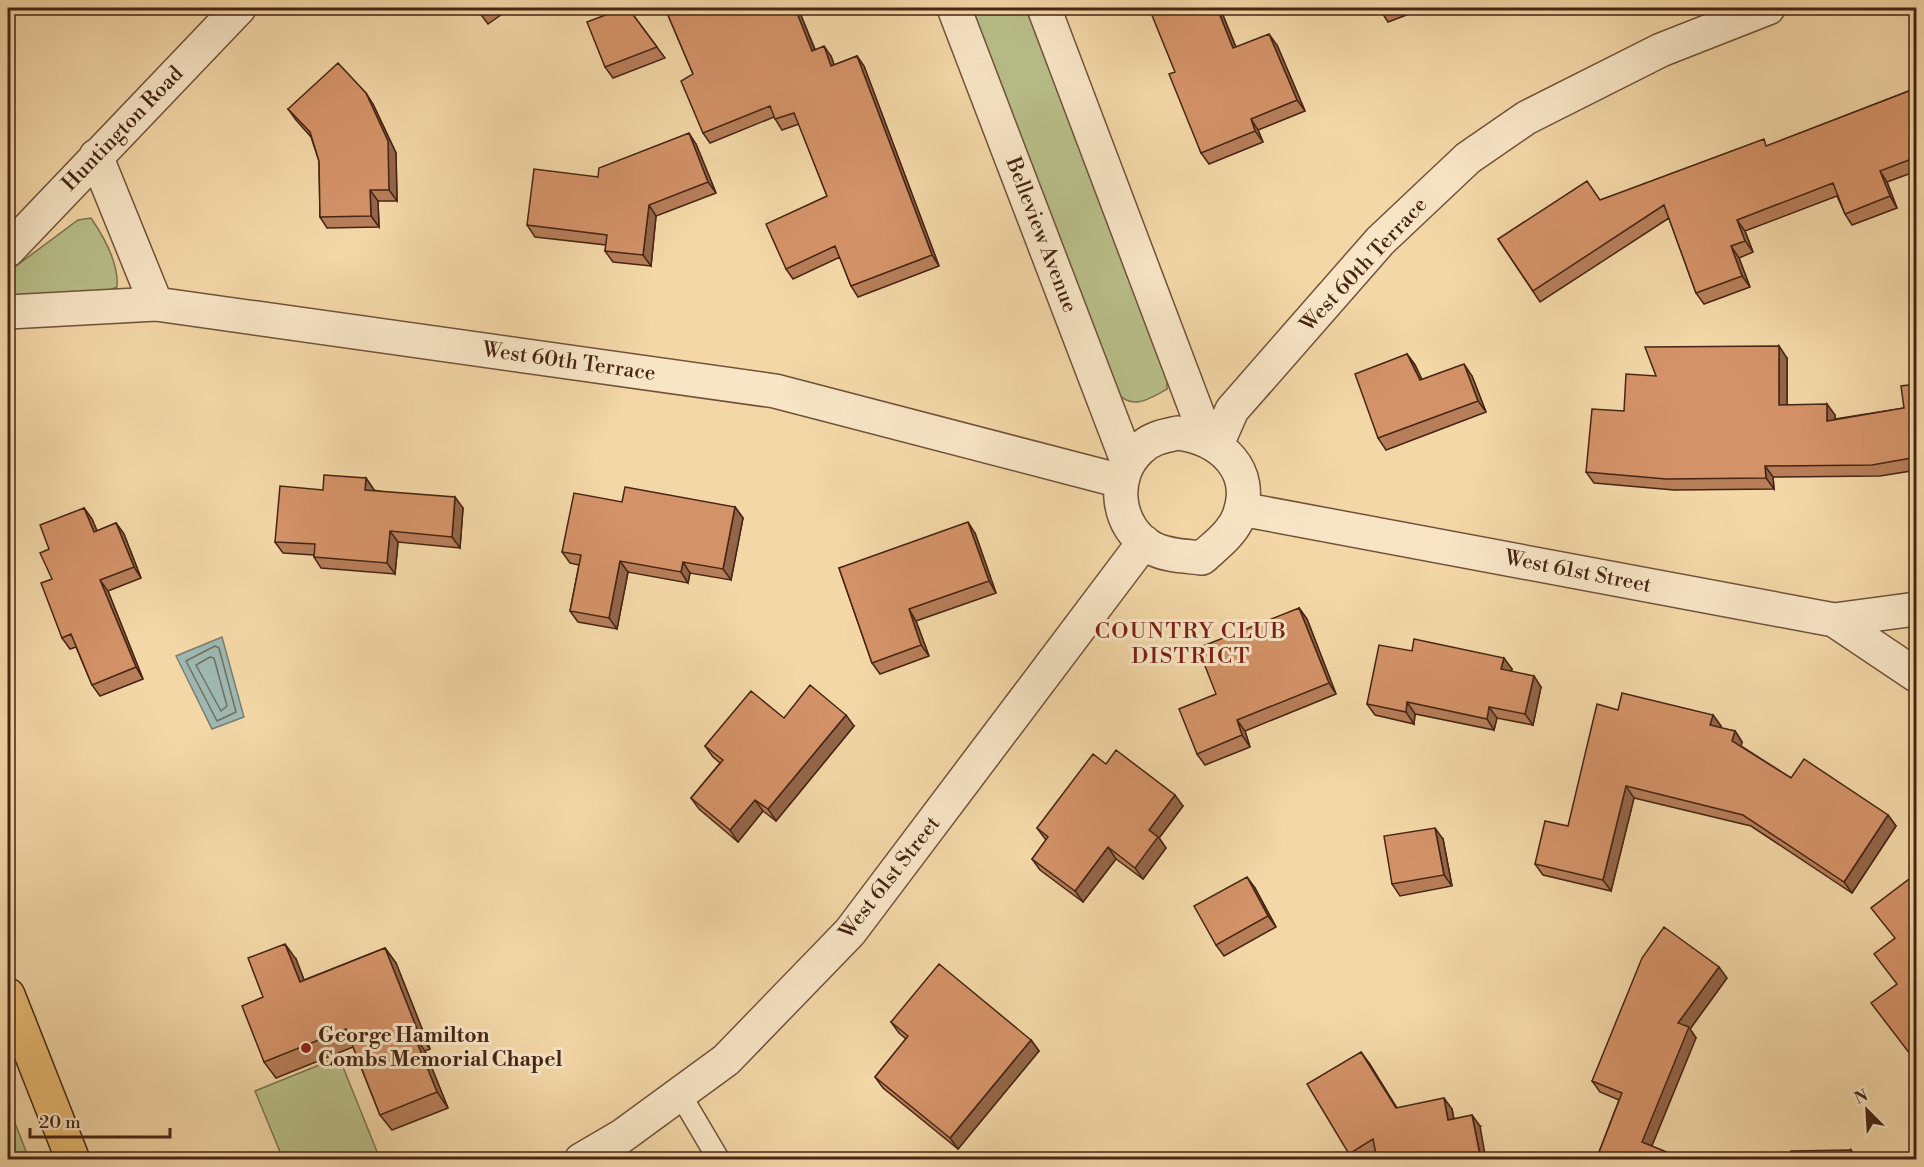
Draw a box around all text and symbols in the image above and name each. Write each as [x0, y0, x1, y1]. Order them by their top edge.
street label: Huntington Road [57, 61, 189, 197]
street label: Belleview Avenue [999, 153, 1083, 316]
street label: West 60th Terrace [1294, 192, 1433, 338]
street label: West 60th Terrace [480, 337, 657, 387]
street label: West 61st Street [1502, 545, 1654, 599]
district label: COUNTRY CLUB DISTRICT [1095, 618, 1287, 670]
street label: West 61st Street [833, 811, 946, 945]
place label: George Hamilton Combs Memorial Chapel [318, 1023, 562, 1073]
marker: George Hamilton Combs Memorial Chapel [299, 1041, 313, 1055]
north arrow [1837, 1080, 1897, 1140]
text: N [1851, 1085, 1871, 1109]
scale bar [30, 1101, 170, 1139]
text: 20 m [39, 1111, 81, 1134]

